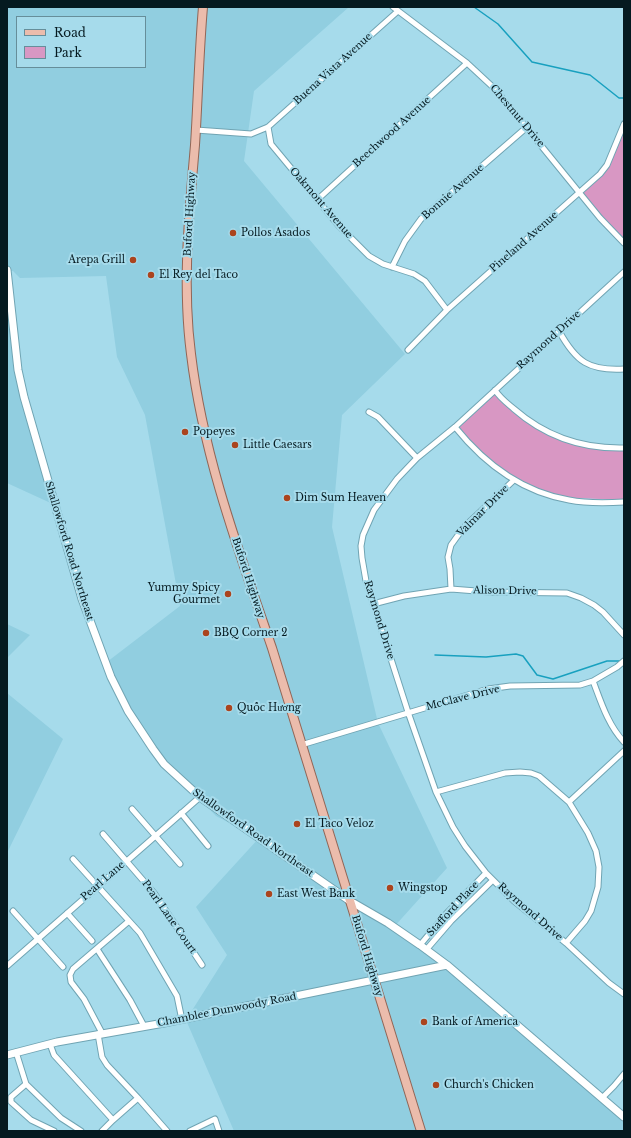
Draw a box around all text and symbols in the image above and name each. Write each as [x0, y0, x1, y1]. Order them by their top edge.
legend [16, 16, 146, 68]
text: Road [54, 25, 86, 40]
street label: Buena Vista Avenue [291, 31, 375, 107]
text: Park [54, 45, 82, 60]
street label: Chestnut Drive [487, 82, 547, 150]
street label: Beechwood Avenue [351, 94, 433, 170]
street label: Bonnie Avenue [420, 162, 486, 222]
street label: Oakmont Avenue [287, 165, 355, 241]
street label: Buford Highway [182, 171, 198, 257]
street label: Pineland Avenue [488, 209, 560, 275]
place label: Pollos Asados [241, 227, 310, 239]
marker: Pollos Asados [228, 228, 238, 238]
place label: Arepa Grill [68, 254, 125, 266]
marker: Arepa Grill [128, 255, 138, 265]
place label: El Rey del Taco [159, 269, 238, 281]
marker: El Rey del Taco [146, 270, 156, 280]
street label: Raymond Drive [515, 308, 583, 372]
place label: Popeyes [193, 426, 235, 438]
marker: Popeyes [180, 427, 190, 437]
place label: Little Caesars [243, 439, 312, 451]
marker: Little Caesars [230, 440, 240, 450]
street label: Shallowford Road Northeast [42, 480, 96, 622]
street label: Valmar Drive [455, 483, 511, 539]
place label: Dim Sum Heaven [295, 492, 386, 504]
marker: Dim Sum Heaven [282, 493, 292, 503]
street label: Buford Highway [229, 536, 267, 620]
street label: Raymond Drive [361, 579, 397, 661]
place label: Yummy Spicy Gourmet [148, 582, 220, 606]
street label: Alison Drive [473, 584, 537, 598]
marker: Yummy Spicy Gourmet [223, 589, 233, 599]
place label: BBQ Corner 2 [214, 627, 287, 639]
marker: BBQ Corner 2 [201, 628, 211, 638]
street label: McClave Drive [425, 683, 501, 713]
place label: Quốc Hương [237, 702, 302, 714]
marker: Quốc Hương [224, 703, 234, 713]
street label: Shallowford Road Northeast [190, 787, 316, 879]
place label: El Taco Veloz [305, 818, 374, 830]
marker: El Taco Veloz [292, 819, 302, 829]
street label: Pearl Lane [79, 859, 127, 903]
street label: Pearl Lane Court [139, 878, 199, 956]
street label: Stafford Place [425, 879, 481, 939]
street label: Raymond Drive [495, 881, 565, 943]
place label: Wingstop [398, 882, 448, 894]
marker: Wingstop [385, 883, 395, 893]
place label: East West Bank [277, 888, 355, 900]
marker: East West Bank [264, 889, 274, 899]
street label: Buford Highway [349, 914, 385, 998]
street label: Chamblee Dunwoody Road [156, 991, 298, 1029]
place label: Bank of America [432, 1016, 518, 1028]
marker: Bank of America [419, 1017, 429, 1027]
place label: Church's Chicken [444, 1079, 534, 1091]
marker: Church's Chicken [431, 1080, 441, 1090]

